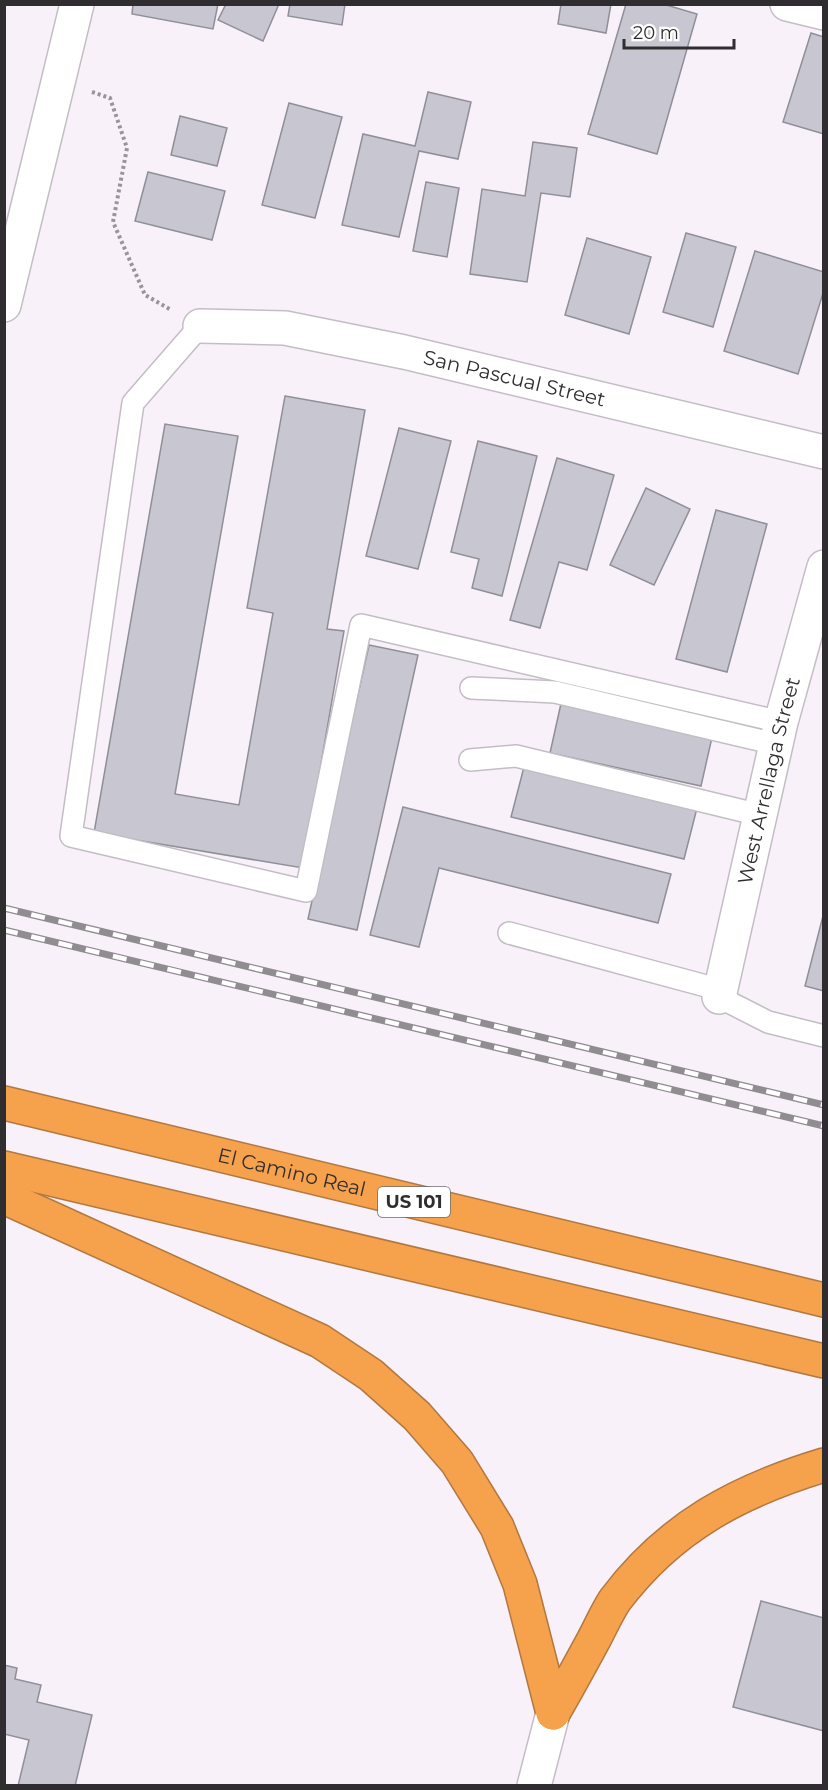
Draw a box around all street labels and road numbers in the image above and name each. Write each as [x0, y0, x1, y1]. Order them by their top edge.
street label: San Pascual Street [421, 345, 608, 412]
street label: West Arrellaga Street [733, 674, 805, 887]
street label: El Camino Real [215, 1143, 368, 1201]
road number: US 101 [378, 1187, 450, 1217]

